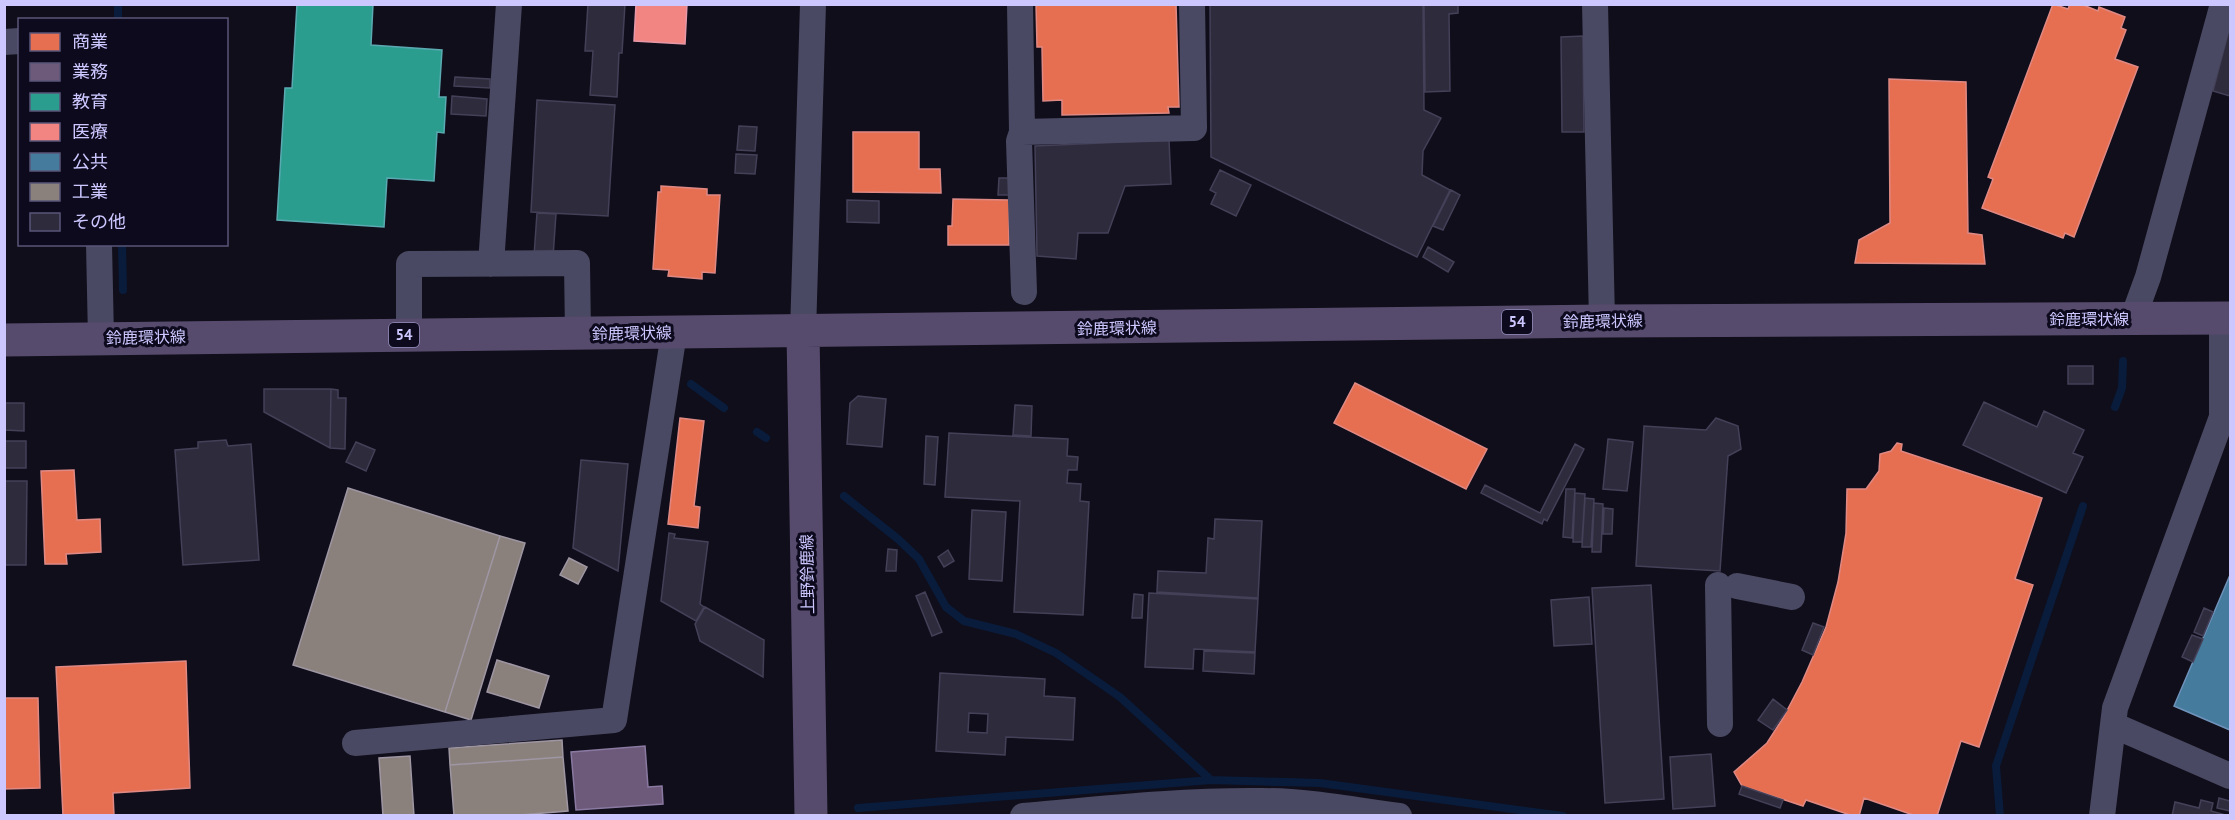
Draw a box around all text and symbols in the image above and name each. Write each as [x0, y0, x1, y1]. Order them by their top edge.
legend [18, 18, 228, 246]
text: 商業 [72, 30, 108, 53]
text: 業務 [72, 60, 108, 83]
text: 教育 [72, 90, 108, 113]
text: 医療 [72, 120, 108, 143]
text: 公共 [72, 150, 108, 173]
text: 工業 [72, 180, 108, 203]
text: その他 [72, 210, 126, 233]
street label: 鈴鹿環状線 [2049, 309, 2129, 329]
road number: 54 [1502, 310, 1532, 334]
street label: 鈴鹿環状線 [1563, 310, 1643, 332]
street label: 鈴鹿環状線 [1077, 317, 1157, 339]
street label: 鈴鹿環状線 [592, 322, 672, 344]
road number: 54 [389, 323, 419, 347]
street label: 鈴鹿環状線 [106, 326, 186, 348]
street label: 上野鈴鹿線 [796, 534, 818, 614]

